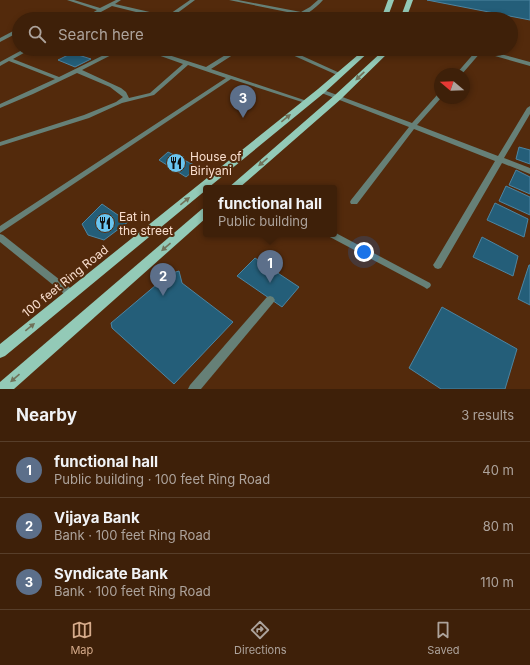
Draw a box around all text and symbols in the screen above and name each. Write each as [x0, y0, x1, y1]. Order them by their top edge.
search box [12, 12, 518, 56]
icon: search [26, 23, 48, 45]
text: Search here [58, 25, 144, 44]
north arrow [434, 68, 470, 104]
one-way arrow [355, 71, 366, 80]
pin: 3 [230, 85, 256, 118]
one-way arrow [281, 114, 292, 123]
place label: House of Biriyani [190, 149, 242, 178]
restaurant icon: House of Biriyani [165, 152, 187, 174]
one-way arrow [259, 157, 268, 166]
popup [203, 185, 337, 237]
text: functional hall [218, 194, 322, 213]
one-way arrow [180, 196, 191, 205]
place label: Eat in the street [119, 209, 173, 238]
restaurant icon: Eat in the street [94, 212, 116, 234]
text: Public building [218, 213, 308, 229]
street label: 100 feet Ring Road [19, 242, 111, 320]
one-way arrow [161, 242, 171, 251]
your location [354, 242, 374, 262]
pin: 1 [257, 250, 283, 283]
pin: 2 [150, 263, 176, 296]
one-way arrow [25, 322, 36, 331]
one-way arrow [10, 374, 21, 383]
text: Nearby [16, 405, 77, 425]
text: 3 results [461, 407, 514, 423]
text: functional hall [54, 452, 158, 471]
text: 1 [26, 462, 32, 478]
text: 40 m [482, 462, 514, 478]
text: Public building · 100 feet Ring Road [54, 471, 270, 487]
text: Vijaya Bank [54, 508, 140, 527]
text: 2 [25, 518, 33, 534]
text: 80 m [483, 518, 514, 534]
text: Bank · 100 feet Ring Road [54, 527, 211, 543]
text: Syndicate Bank [54, 564, 168, 583]
text: 3 [25, 574, 33, 590]
text: 110 m [480, 574, 514, 590]
text: Bank · 100 feet Ring Road [54, 583, 211, 599]
tab: Map [70, 619, 93, 657]
tab: Directions [234, 619, 287, 657]
tab: Saved [427, 619, 460, 657]

